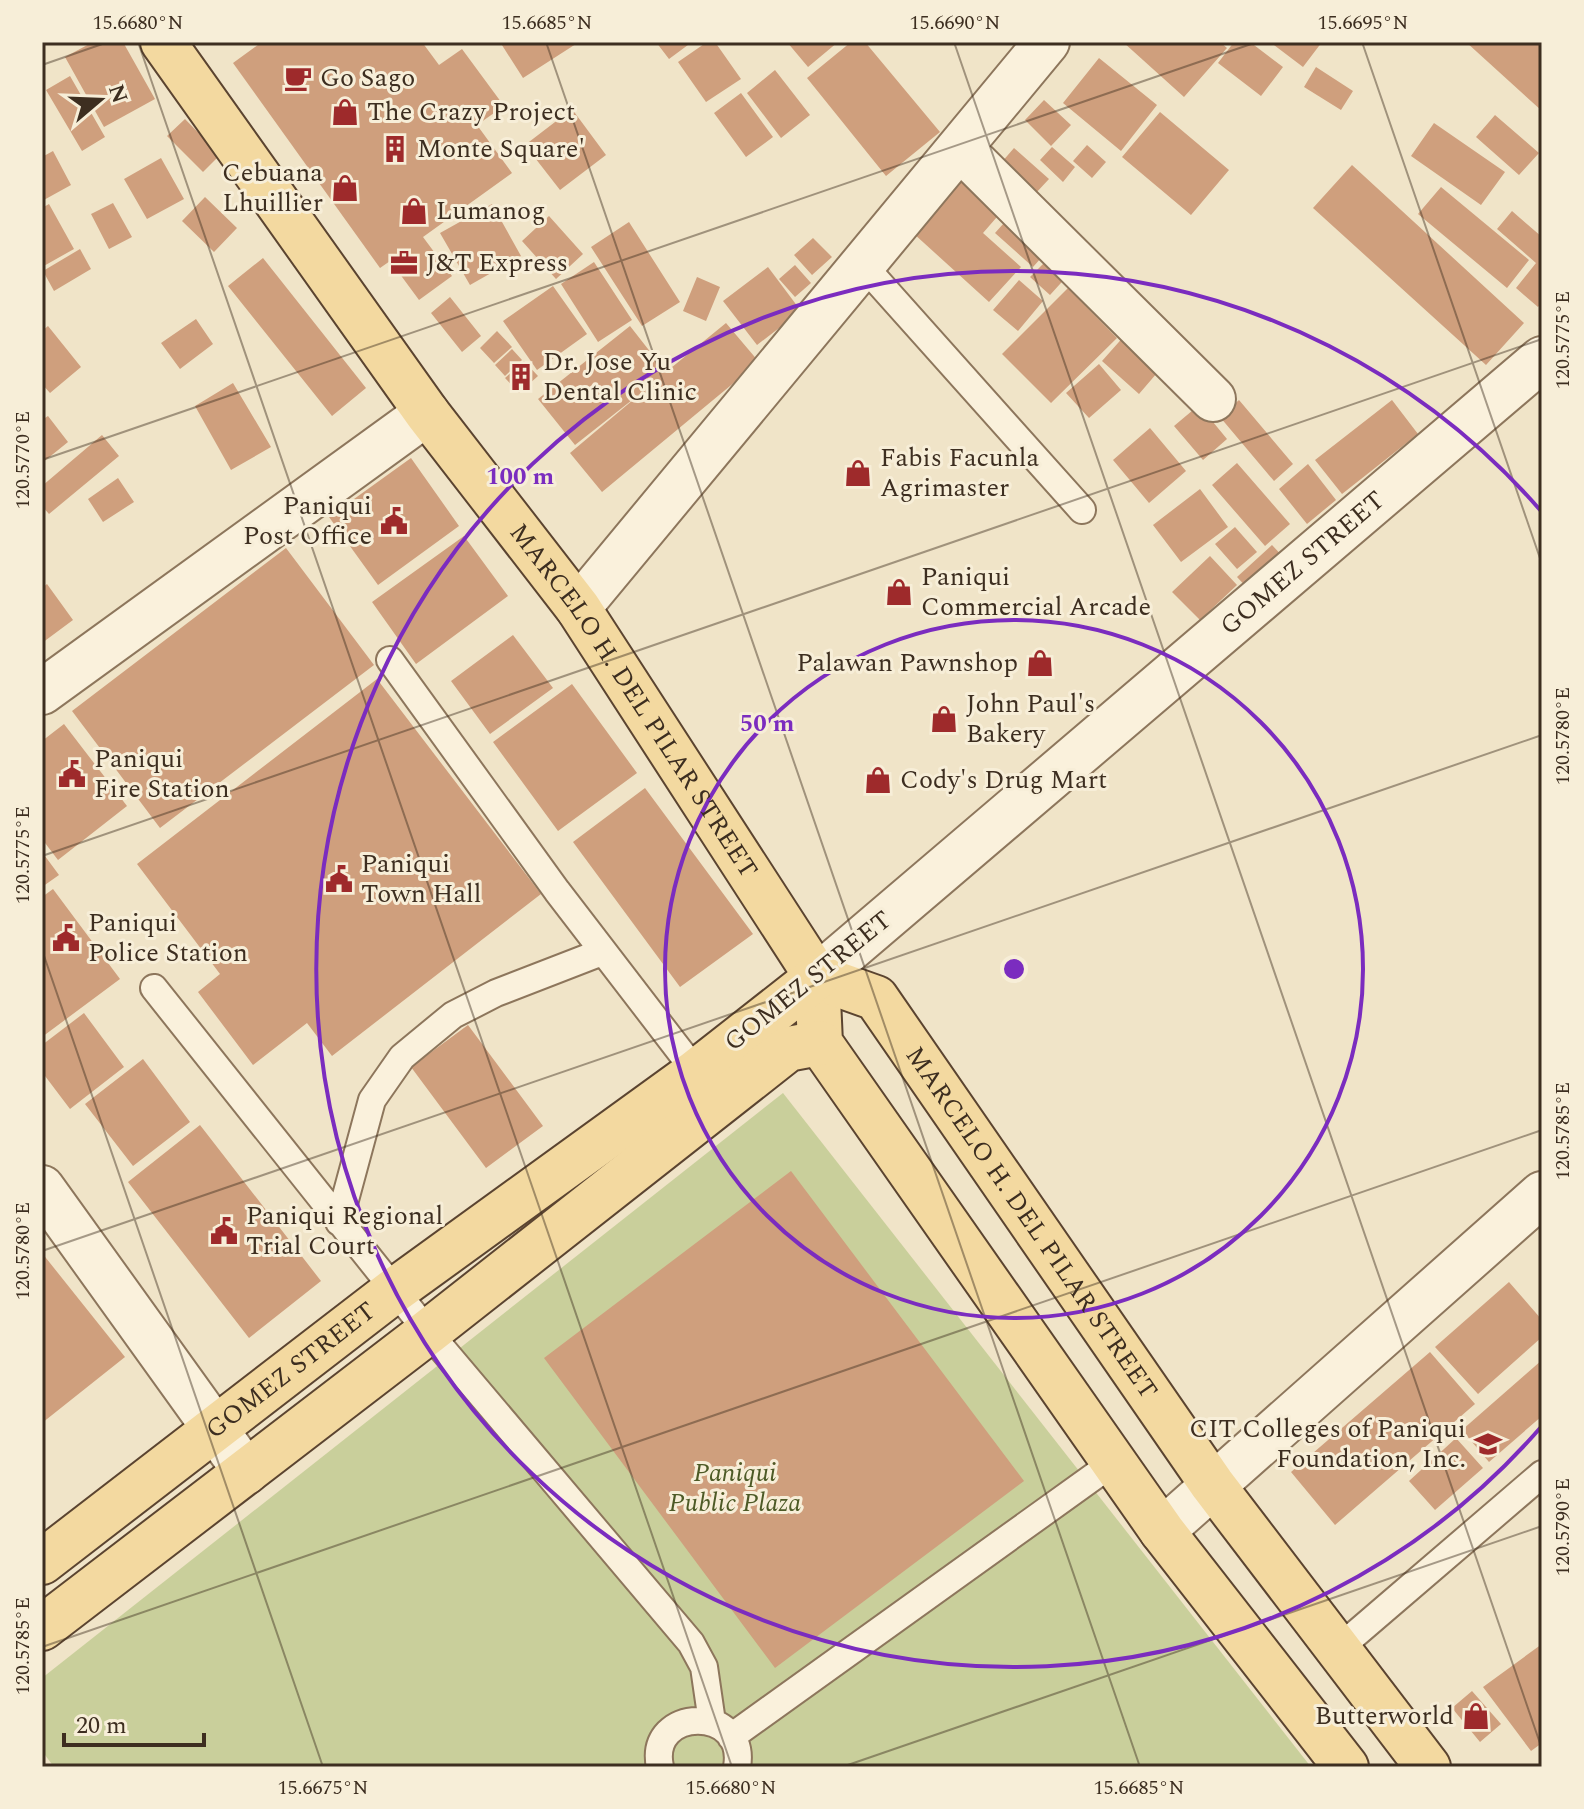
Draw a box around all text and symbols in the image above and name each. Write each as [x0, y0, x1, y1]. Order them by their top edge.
text: 15.6680°N [93, 8, 183, 38]
text: 15.6685°N [502, 8, 592, 38]
text: 15.6690°N [910, 8, 1000, 38]
text: 15.6695°N [1318, 8, 1408, 38]
place label: Go Sago [320, 58, 415, 98]
north arrow [60, 60, 140, 140]
cafe icon: Go Sago [283, 63, 313, 93]
text: N [99, 80, 136, 108]
place label: The Crazy Project [367, 92, 575, 132]
shop icon: The Crazy Project [330, 97, 360, 127]
place label: Monte Square' [417, 129, 585, 169]
building icon: Monte Square' [380, 134, 410, 164]
place label: Cebuana Lhuillier [222, 153, 323, 223]
shop icon: Cebuana Lhuillier [330, 173, 360, 203]
place label: Lumanog [436, 191, 545, 231]
shop icon: Lumanog [399, 196, 429, 226]
place label: J&T Express [426, 243, 568, 283]
office icon: J&T Express [389, 248, 419, 278]
text: 120.5775°E [1548, 291, 1578, 389]
place label: Dr. Jose Yu Dental Clinic [543, 342, 697, 412]
building icon: Dr. Jose Yu Dental Clinic [506, 362, 536, 392]
text: 120.5770°E [8, 411, 38, 509]
place label: Fabis Facunla Agrimaster [880, 438, 1039, 508]
shop icon: Fabis Facunla Agrimaster [843, 458, 873, 488]
text: 100 m [486, 459, 554, 495]
street label: GOMEZ STREET [1211, 481, 1394, 645]
place label: Paniqui Post Office [243, 486, 372, 556]
public building icon: Paniqui Post Office [379, 506, 409, 536]
street label: MARCELO H. DEL PILAR STREET [499, 515, 768, 886]
place label: Paniqui Commercial Arcade [921, 557, 1151, 627]
shop icon: Paniqui Commercial Arcade [884, 577, 914, 607]
place label: Palawan Pawnshop [796, 643, 1018, 683]
shop icon: Palawan Pawnshop [1025, 648, 1055, 678]
place label: John Paul's Bakery [966, 684, 1095, 754]
text: 120.5780°E [1548, 687, 1578, 785]
shop icon: John Paul's Bakery [929, 704, 959, 734]
text: 50 m [740, 706, 795, 742]
place label: Paniqui Fire Station [94, 739, 230, 809]
public building icon: Paniqui Fire Station [57, 759, 87, 789]
place label: Cody's Drug Mart [900, 760, 1107, 800]
shop icon: Cody's Drug Mart [863, 765, 893, 795]
text: 120.5775°E [8, 806, 38, 904]
place label: Paniqui Town Hall [361, 844, 481, 914]
public building icon: Paniqui Town Hall [324, 864, 354, 894]
street label: GOMEZ STREET [715, 901, 901, 1061]
place label: Paniqui Police Station [88, 903, 248, 973]
public building icon: Paniqui Police Station [51, 923, 81, 953]
centre of rings [1000, 955, 1028, 983]
street label: MARCELO H. DEL PILAR STREET [895, 1038, 1168, 1408]
text: 120.5785°E [1548, 1082, 1578, 1180]
place label: Paniqui Regional Trial Court [246, 1196, 443, 1266]
text: 120.5780°E [8, 1202, 38, 1300]
public building icon: Paniqui Regional Trial Court [209, 1216, 239, 1246]
street label: GOMEZ STREET [197, 1292, 385, 1449]
place label: CIT Colleges of Paniqui Foundation, Inc. [1189, 1409, 1466, 1479]
school or university icon: CIT Colleges of Paniqui Foundation, Inc. [1473, 1429, 1503, 1459]
park label: Paniqui Public Plaza [669, 1453, 801, 1523]
text: 120.5790°E [1548, 1478, 1578, 1576]
text: 120.5785°E [8, 1597, 38, 1695]
place label: Butterworld [1315, 1696, 1454, 1736]
scale bar [64, 1697, 204, 1747]
shop icon: Butterworld [1461, 1701, 1491, 1731]
text: 20 m [76, 1708, 127, 1744]
text: 15.6675°N [278, 1773, 368, 1803]
text: 15.6680°N [686, 1773, 776, 1803]
text: 15.6685°N [1094, 1773, 1184, 1803]

